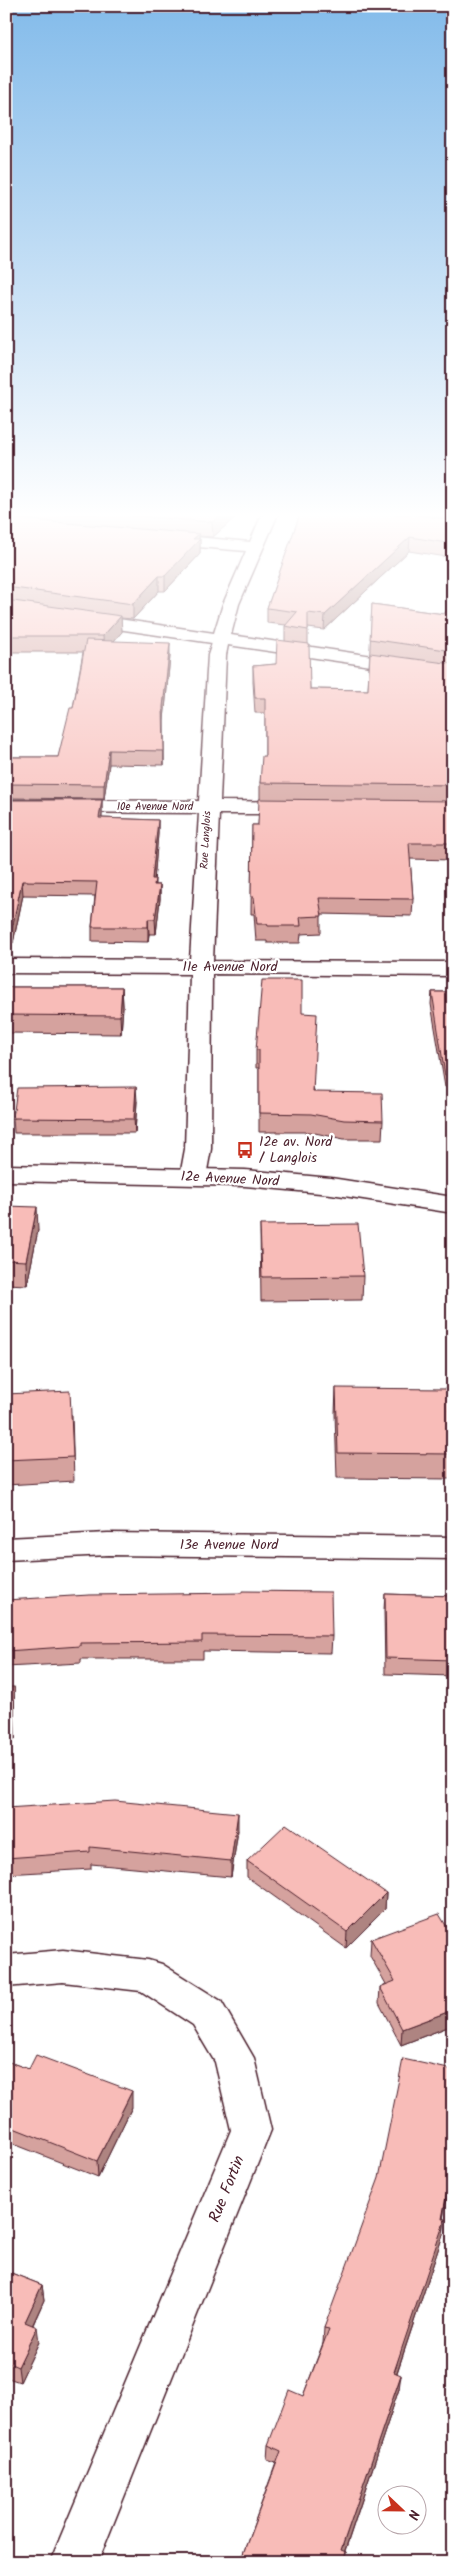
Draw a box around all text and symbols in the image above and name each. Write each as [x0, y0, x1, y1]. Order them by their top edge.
street label: 10e Avenue Nord [117, 798, 194, 816]
street label: Rue Langlois [195, 810, 217, 870]
street label: 11e Avenue Nord [183, 956, 278, 978]
place label: 12e av. Nord / Langlois [259, 1131, 333, 1169]
bus stop icon: 12e av. Nord / Langlois [235, 1140, 255, 1160]
street label: 12e Avenue Nord [180, 1165, 281, 1193]
street label: 13e Avenue Nord [180, 1534, 279, 1556]
street label: Rue Fortin [202, 2152, 252, 2226]
north arrow [376, 2486, 426, 2536]
text: N [401, 2506, 425, 2523]

